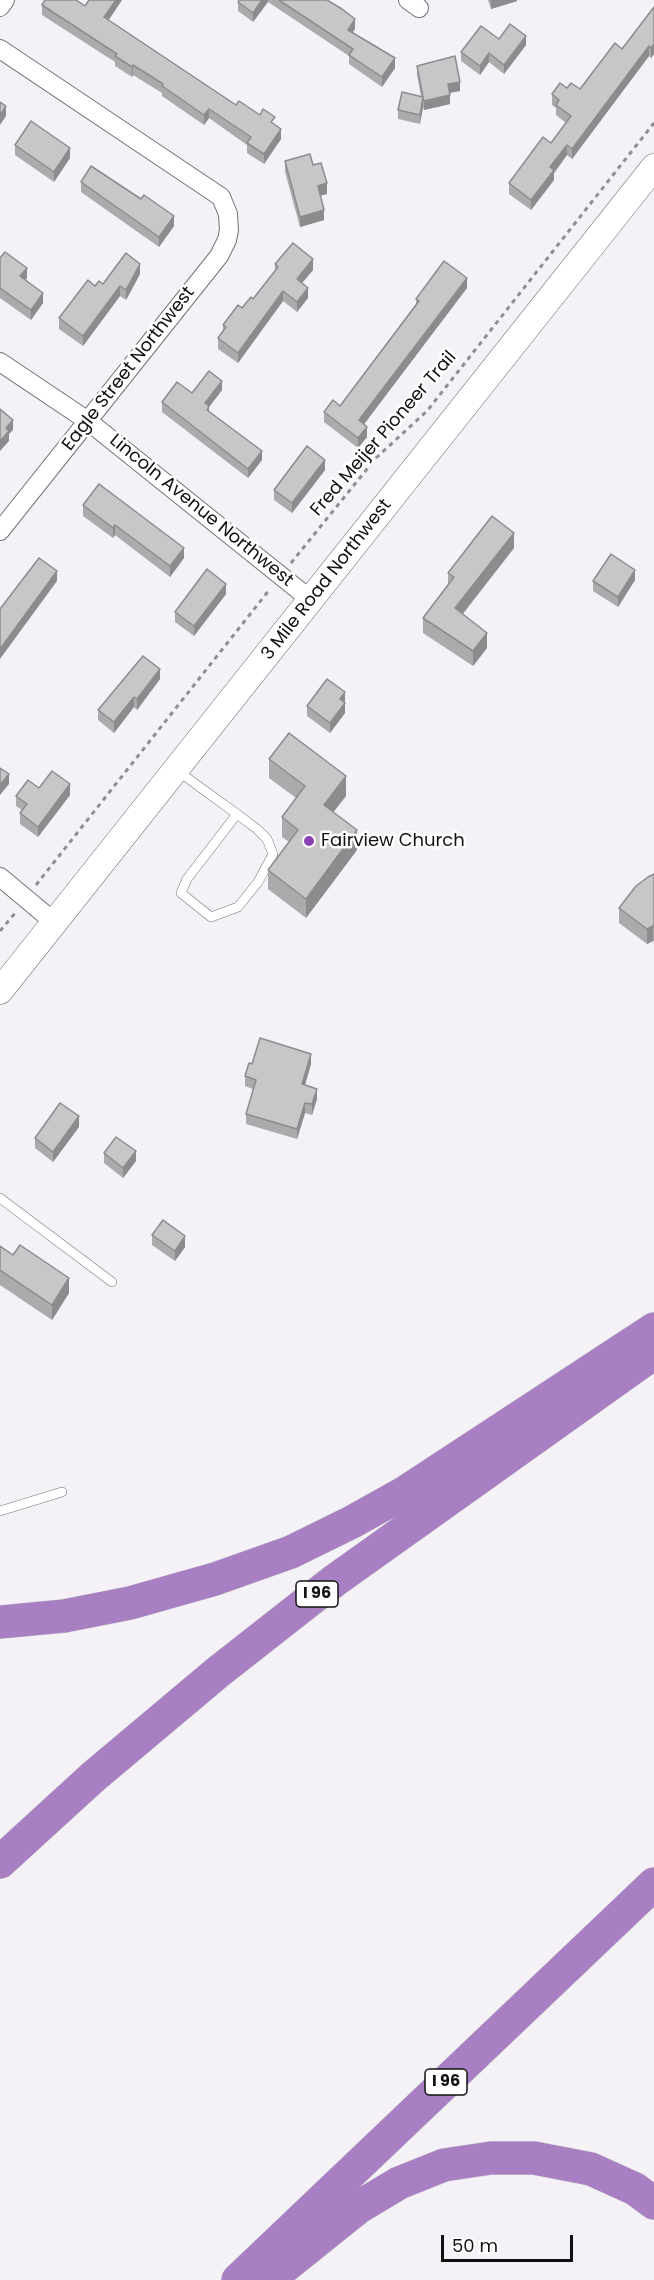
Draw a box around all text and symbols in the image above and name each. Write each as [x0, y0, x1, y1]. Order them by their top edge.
street label: Eagle Street Northwest [58, 283, 200, 455]
street label: Fred Meijer Pioneer Trail [307, 347, 461, 521]
street label: Lincoln Avenue Northwest [105, 430, 297, 592]
street label: 3 Mile Road Northwest [257, 495, 397, 665]
place label: Fairview Church [321, 830, 465, 852]
marker: Fairview Church [302, 834, 316, 848]
road number: I 96 [296, 1581, 338, 1607]
road number: I 96 [425, 2069, 467, 2095]
scale bar [444, 2223, 576, 2261]
text: 50 m [452, 2233, 498, 2258]

